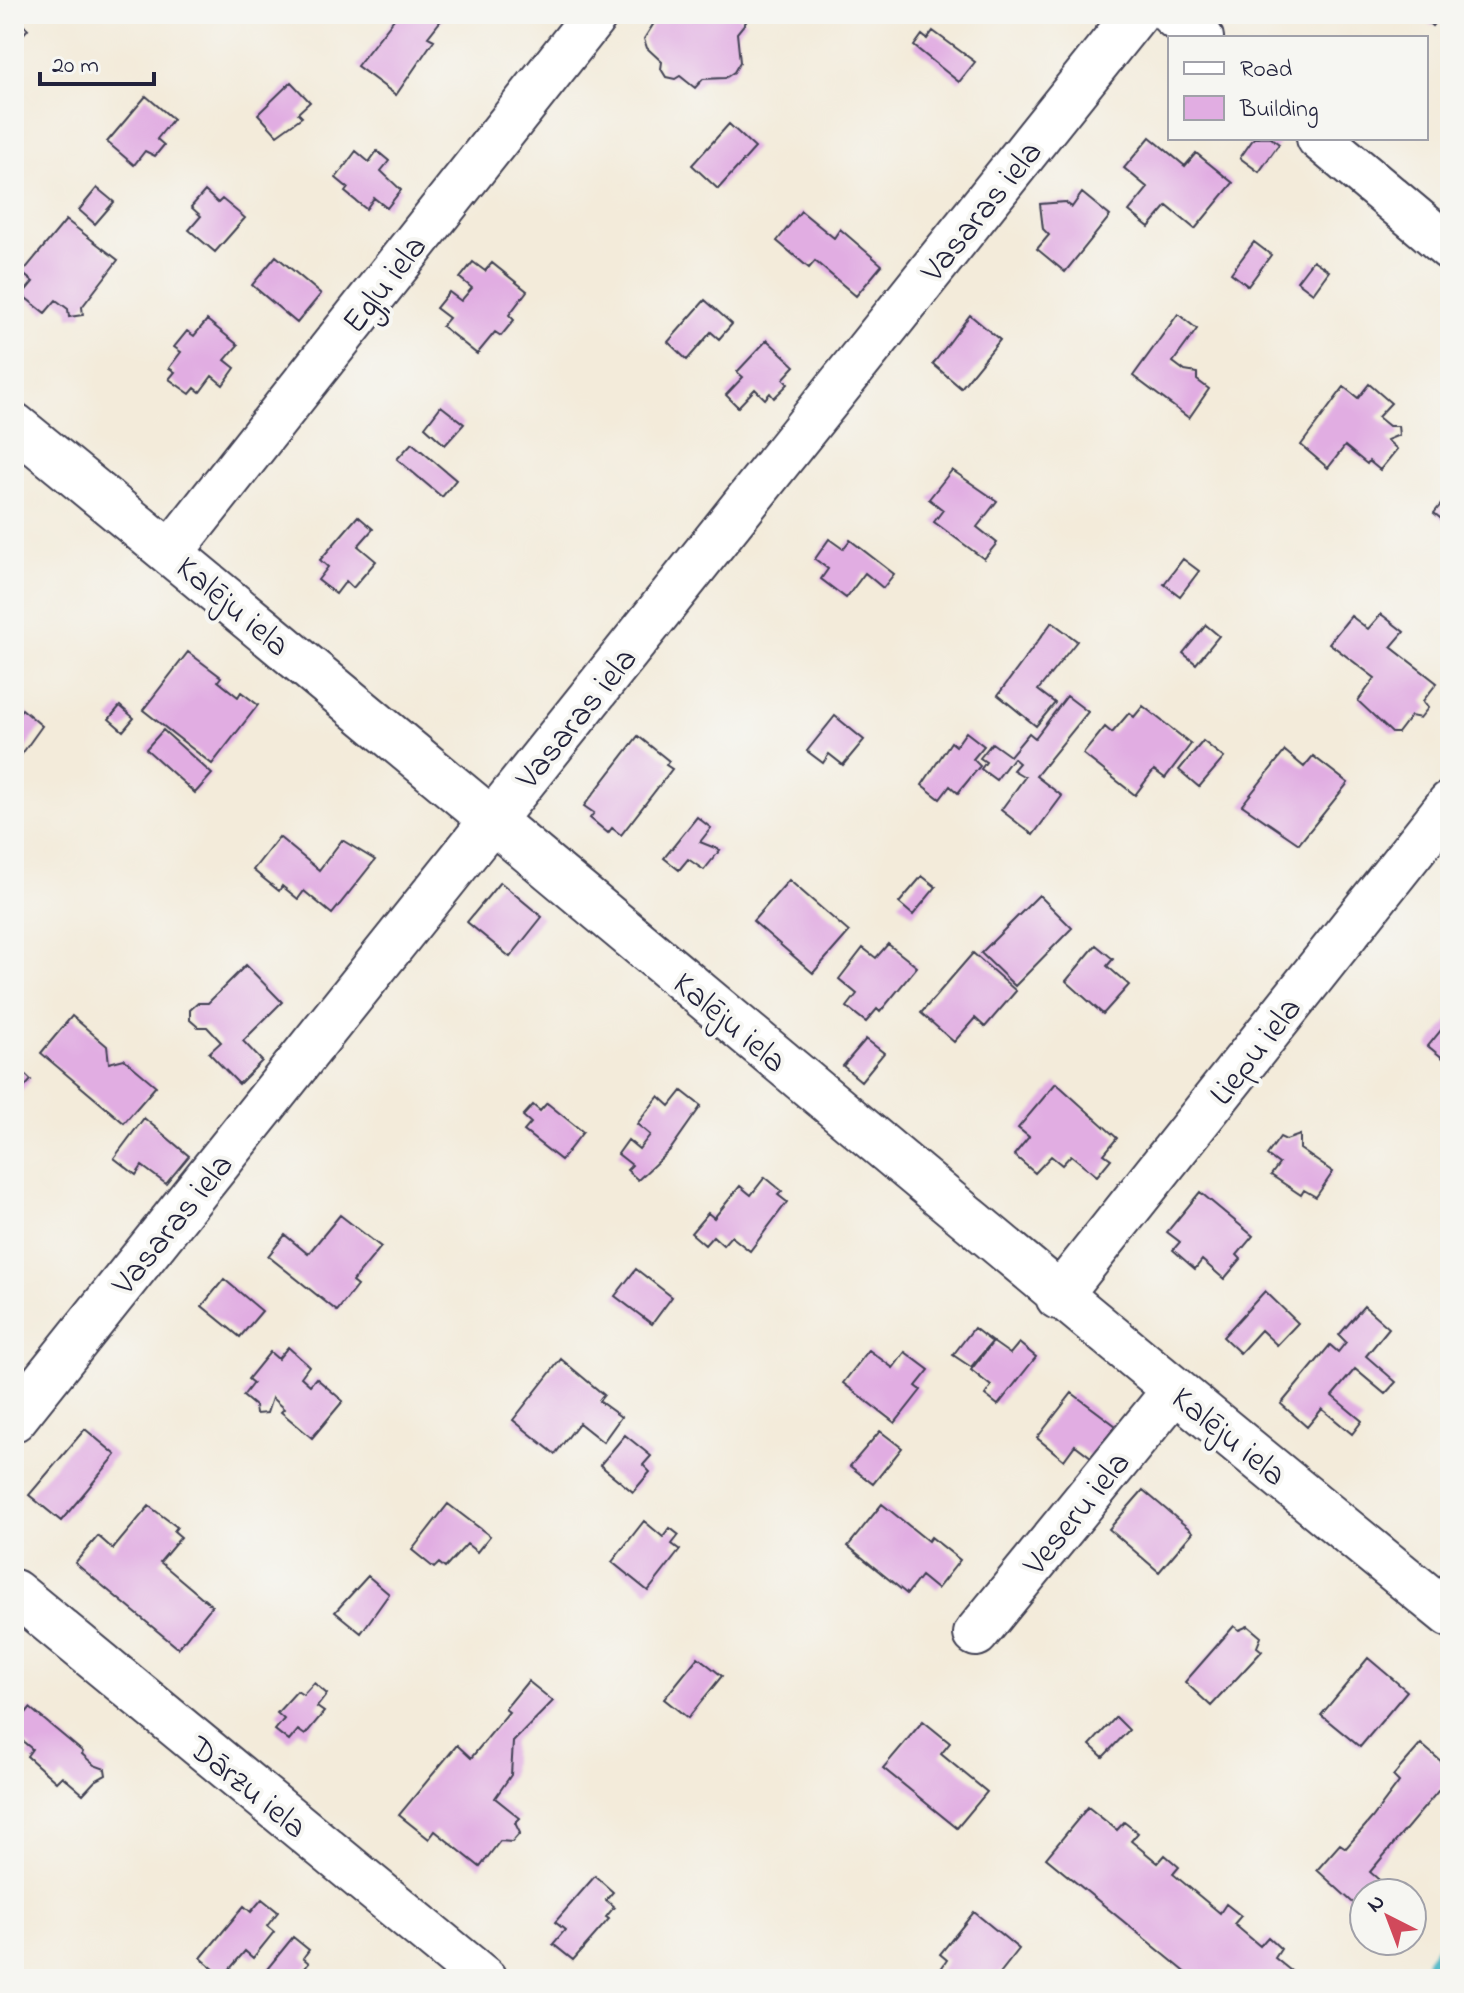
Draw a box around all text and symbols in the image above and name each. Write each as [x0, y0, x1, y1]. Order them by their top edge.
scale bar [40, 36, 154, 86]
legend [1168, 36, 1428, 140]
text: 20 m [52, 49, 99, 84]
text: Road [1240, 53, 1293, 88]
text: Building [1239, 93, 1319, 128]
street label: Vasaras iela [910, 131, 1056, 295]
street label: Egļu iela [332, 225, 441, 346]
street label: Kalēju iela [163, 545, 300, 671]
street label: Vasaras iela [505, 638, 651, 802]
street label: Kalēju iela [660, 961, 797, 1087]
street label: Liepu iela [1199, 988, 1316, 1117]
street label: Vasaras iela [101, 1144, 247, 1308]
street label: Kalēju iela [1159, 1376, 1296, 1500]
street label: Veseru iela [1012, 1441, 1144, 1588]
street label: Dārzu iela [175, 1725, 317, 1853]
north arrow [1348, 1877, 1428, 1957]
text: N [1360, 1888, 1393, 1921]

